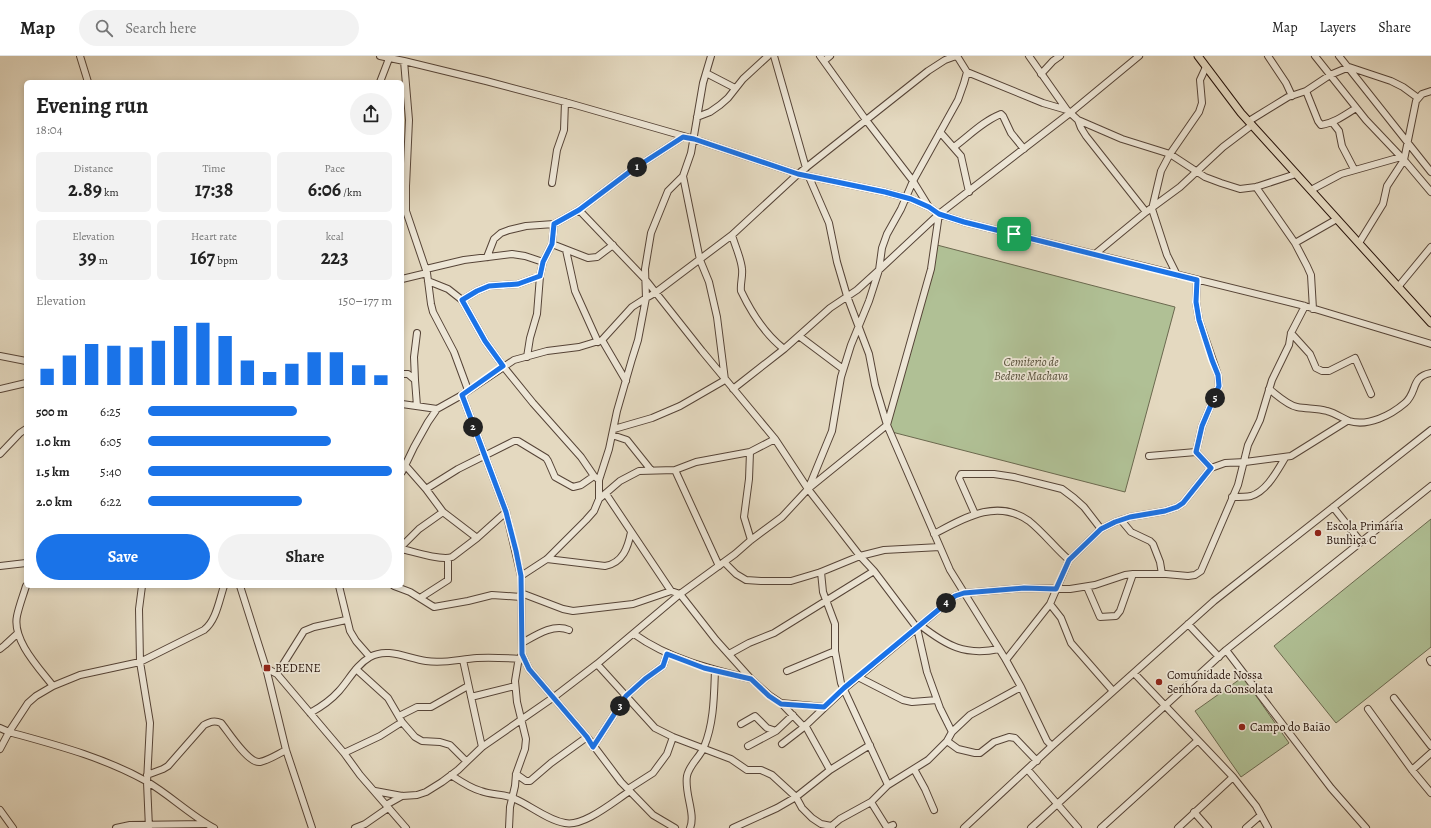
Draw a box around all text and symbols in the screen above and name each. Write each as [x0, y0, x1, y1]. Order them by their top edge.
search box [79, 10, 359, 46]
text: Map [20, 15, 55, 41]
icon: search [93, 17, 115, 39]
text: Search here [125, 18, 197, 38]
text: Map [1272, 18, 1298, 37]
text: Layers [1320, 18, 1356, 37]
text: Share [1378, 18, 1411, 37]
text: Evening run [36, 91, 148, 121]
button: share [350, 93, 392, 135]
text: 18:04 [36, 121, 63, 138]
pin: 1 [627, 157, 647, 177]
text: 1 [635, 159, 639, 174]
text: Distance [74, 161, 113, 176]
text: Time [203, 161, 225, 176]
text: Pace [324, 161, 345, 176]
text: 2.89 [68, 176, 102, 203]
text: 17:38 [195, 176, 233, 203]
text: 6:06 [308, 176, 341, 203]
text: km [102, 185, 119, 200]
text: /km [341, 185, 362, 200]
pin [997, 217, 1031, 251]
icon: arrive [1003, 223, 1025, 245]
text: Elevation [72, 229, 114, 244]
text: Heart rate [191, 229, 237, 244]
text: kcal [326, 229, 343, 244]
text: 39 [79, 244, 97, 271]
text: 167 [190, 244, 215, 271]
text: 223 [321, 244, 349, 271]
text: m [97, 253, 108, 268]
text: bpm [215, 253, 238, 268]
text: Elevation [36, 292, 86, 309]
text: 150–177 m [338, 292, 392, 309]
park label: Cemiterio de Bedene Machava [994, 354, 1069, 384]
pin: 5 [1205, 388, 1225, 408]
text: 5 [1213, 390, 1217, 405]
text: 500 m [36, 403, 68, 420]
text: 6:25 [100, 403, 121, 420]
pin: 2 [463, 417, 483, 437]
text: 2 [470, 419, 476, 434]
text: 1.0 km [36, 433, 71, 450]
text: 6:05 [100, 433, 122, 450]
text: 1.5 km [36, 463, 70, 480]
text: 5:40 [100, 463, 122, 480]
text: 2.0 km [36, 493, 72, 510]
text: 6:22 [100, 493, 121, 510]
place label: Escola Primária Bunhiça C [1326, 518, 1404, 548]
marker: Escola Primária Bunhiça C [1313, 528, 1323, 538]
button: Save [36, 534, 210, 580]
button: Share [218, 534, 392, 580]
pin: 4 [936, 593, 956, 613]
text: 4 [943, 595, 949, 610]
place label: BEDENE [275, 660, 321, 676]
marker: BEDENE [262, 663, 272, 673]
place label: Comunidade Nossa Senhora da Consolata [1167, 667, 1273, 697]
marker: Comunidade Nossa Senhora da Consolata [1154, 677, 1164, 687]
pin: 3 [610, 696, 630, 716]
text: 3 [618, 698, 622, 713]
place label: Campo do Baião [1250, 719, 1330, 735]
marker: Campo do Baião [1237, 722, 1247, 732]

